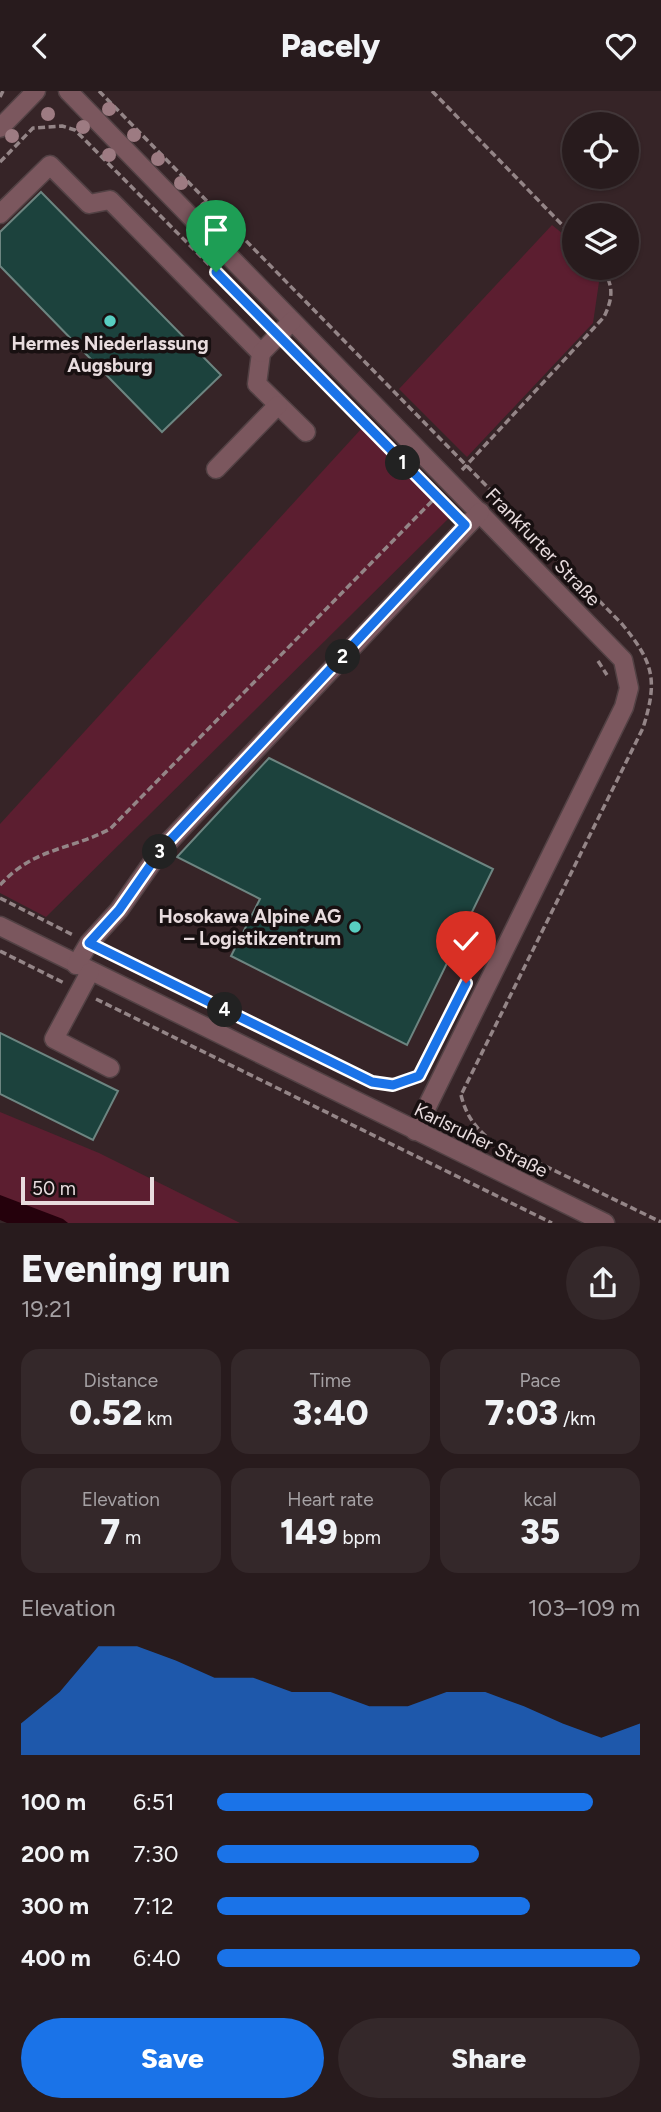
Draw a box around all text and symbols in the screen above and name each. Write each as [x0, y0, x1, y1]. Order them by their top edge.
icon: back [21, 27, 59, 65]
text: Pacely [281, 27, 380, 65]
icon: heart [602, 27, 640, 65]
map controls [562, 112, 639, 280]
button: locate [562, 112, 639, 189]
pin [186, 200, 246, 272]
button: layers [562, 203, 639, 280]
icon: arrive [197, 211, 235, 249]
marker: Hermes Niederlassung Augsburg [102, 313, 118, 329]
place label: Hermes Niederlassung Augsburg [11, 332, 209, 377]
pin: 1 [386, 445, 420, 481]
text: 1 [398, 451, 407, 474]
street label: Frankfurter Straße [481, 483, 605, 611]
pin: 2 [326, 639, 360, 675]
text: 2 [337, 645, 348, 668]
pin: 3 [142, 835, 178, 869]
text: 3 [154, 840, 165, 863]
place label: Hosokawa Alpine AG – Logistikzentrum [159, 905, 341, 950]
pin [436, 911, 496, 983]
marker: Hosokawa Alpine AG – Logistikzentrum [347, 919, 363, 935]
icon: check [447, 922, 485, 960]
pin: 4 [208, 993, 243, 1027]
text: 4 [218, 998, 231, 1021]
street label: Karlsruher Straße [410, 1098, 552, 1182]
scale bar [21, 1174, 154, 1206]
text: 50 m [32, 1177, 76, 1200]
text: Evening run [21, 1246, 230, 1292]
button: share [566, 1246, 640, 1320]
text: 19:21 [21, 1295, 72, 1323]
text: Distance [84, 1369, 158, 1392]
text: Time [310, 1369, 351, 1392]
text: Pace [520, 1369, 561, 1392]
text: 0.52 [69, 1392, 142, 1434]
text: 3:40 [292, 1392, 369, 1434]
text: 7:03 [485, 1392, 558, 1434]
text: km [142, 1407, 172, 1430]
text: /km [558, 1407, 596, 1430]
text: Elevation [82, 1488, 160, 1511]
text: Heart rate [287, 1488, 374, 1511]
text: kcal [524, 1488, 557, 1511]
text: 7 [101, 1511, 120, 1553]
text: 149 [280, 1511, 338, 1553]
text: 35 [520, 1511, 560, 1553]
text: m [120, 1526, 141, 1549]
text: bpm [338, 1526, 381, 1549]
text: Elevation [21, 1594, 116, 1622]
text: 103–109 m [528, 1594, 640, 1622]
text: 100 m [21, 1788, 86, 1816]
text: 6:51 [133, 1788, 175, 1816]
text: 200 m [21, 1840, 90, 1868]
text: 7:30 [133, 1840, 178, 1868]
text: 300 m [21, 1892, 89, 1920]
text: 7:12 [133, 1892, 174, 1920]
text: 400 m [21, 1944, 91, 1972]
text: 6:40 [133, 1944, 181, 1972]
button: Save [21, 2018, 324, 2098]
button: Share [338, 2018, 640, 2098]

